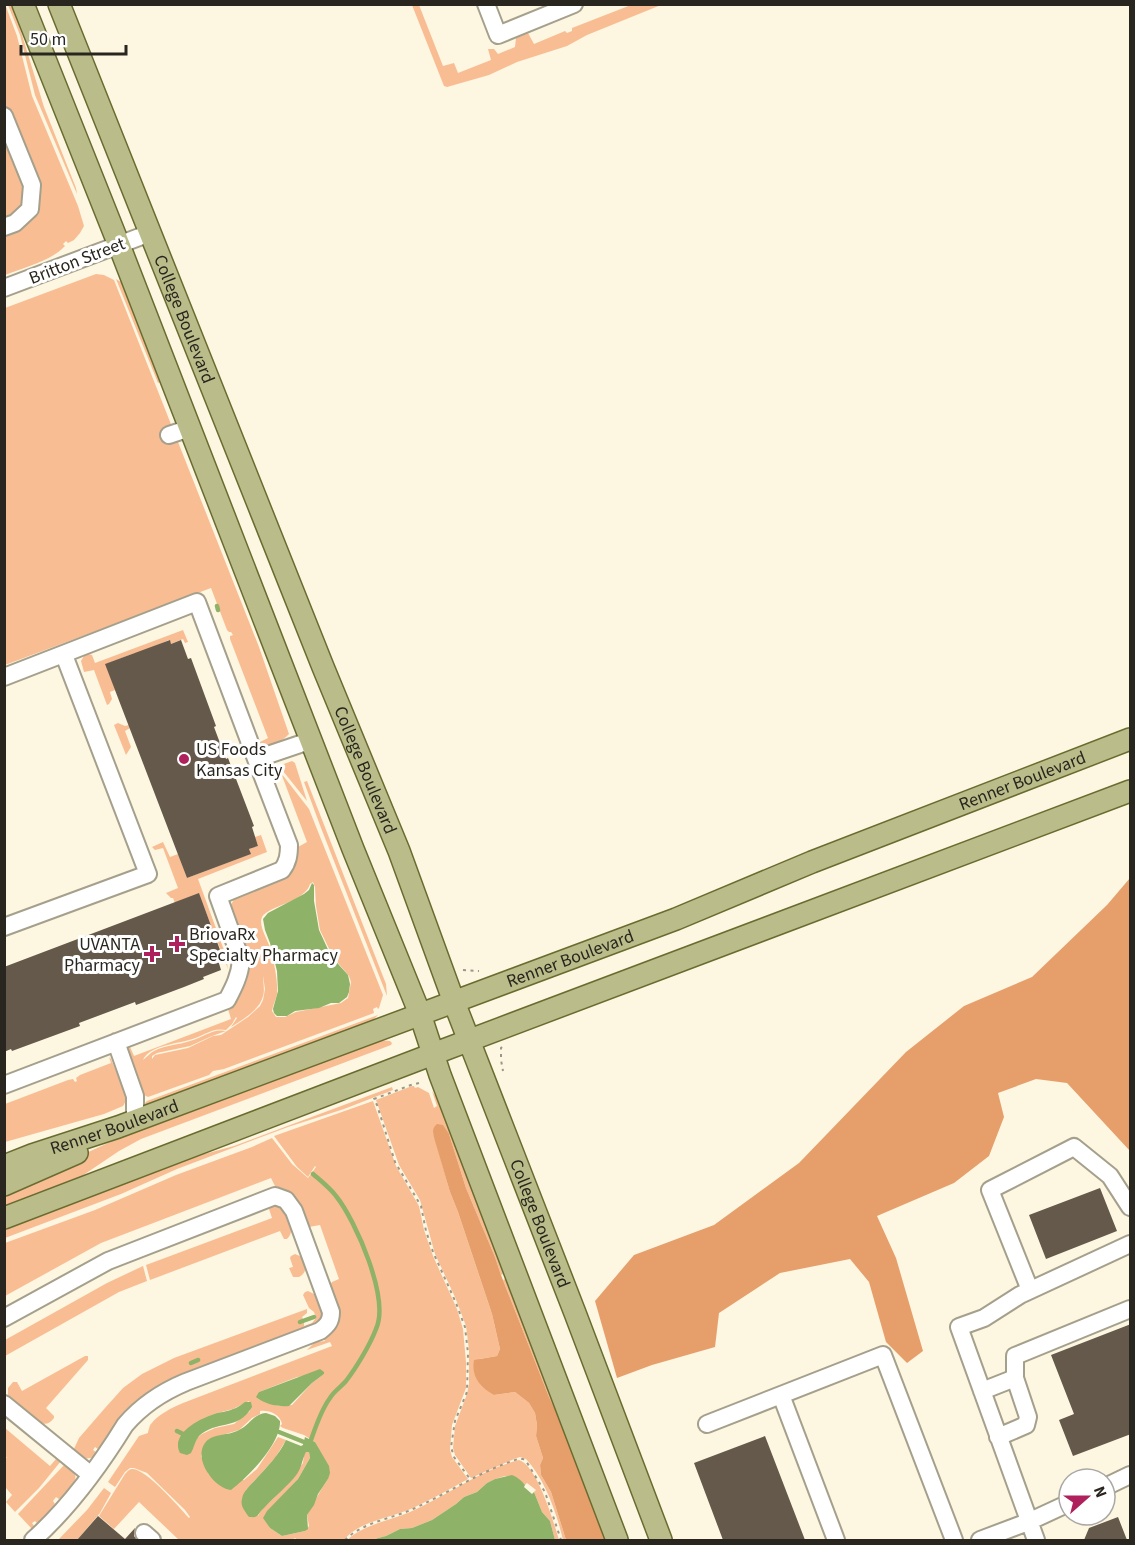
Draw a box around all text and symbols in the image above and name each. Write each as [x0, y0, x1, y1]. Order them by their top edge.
scale bar [21, 18, 126, 56]
text: 50 m [30, 27, 66, 52]
street label: Britton Street [25, 231, 129, 291]
street label: College Boulevard [148, 251, 221, 387]
street label: College Boulevard [328, 702, 403, 838]
place label: US Foods Kansas City [196, 737, 283, 783]
street label: Renner Boulevard [955, 745, 1090, 817]
marker: US Foods Kansas City [177, 752, 191, 766]
place label: BriovaRx Specialty Pharmacy [189, 922, 339, 968]
street label: Renner Boulevard [503, 923, 637, 994]
place label: UVANTA Pharmacy [64, 932, 141, 978]
marker: BriovaRx Specialty Pharmacy [170, 937, 184, 951]
marker: UVANTA Pharmacy [145, 947, 159, 961]
street label: Renner Boulevard [47, 1093, 182, 1161]
street label: College Boulevard [504, 1155, 577, 1291]
north arrow [1057, 1467, 1117, 1527]
text: N [1088, 1483, 1112, 1501]

